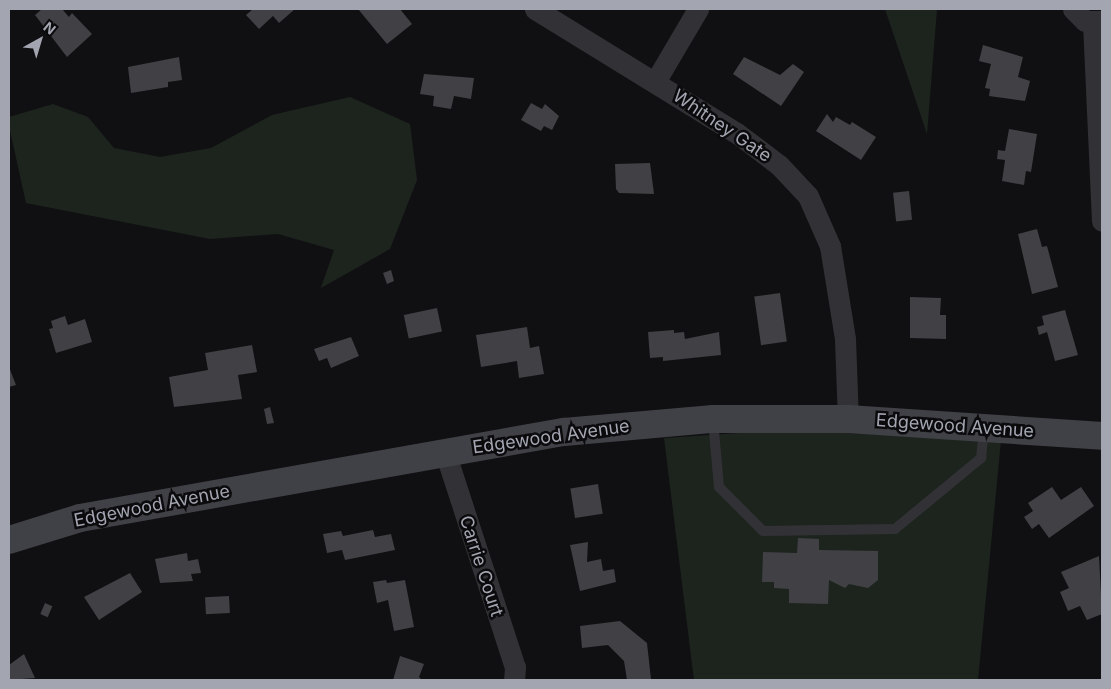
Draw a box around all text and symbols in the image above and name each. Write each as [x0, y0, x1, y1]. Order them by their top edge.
north arrow [15, 15, 65, 65]
text: N [40, 18, 59, 38]
street label: Whitney Gate [669, 85, 775, 167]
street label: Edgewood Avenue [875, 410, 1035, 442]
street label: Edgewood Avenue [471, 415, 631, 459]
street label: Edgewood Avenue [72, 480, 232, 532]
street label: Carrie Court [455, 513, 507, 619]

